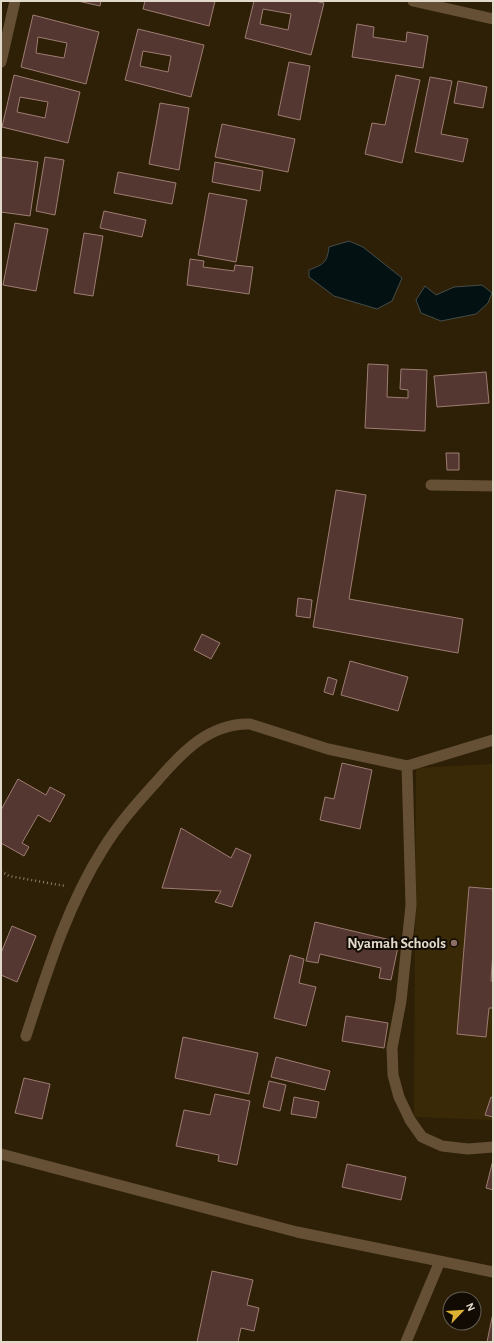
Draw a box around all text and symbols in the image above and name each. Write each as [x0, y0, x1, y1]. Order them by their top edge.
place label: Nyamah Schools [347, 936, 446, 951]
marker: Nyamah Schools [449, 938, 459, 948]
north arrow [442, 1291, 482, 1331]
text: N [464, 1301, 477, 1313]

